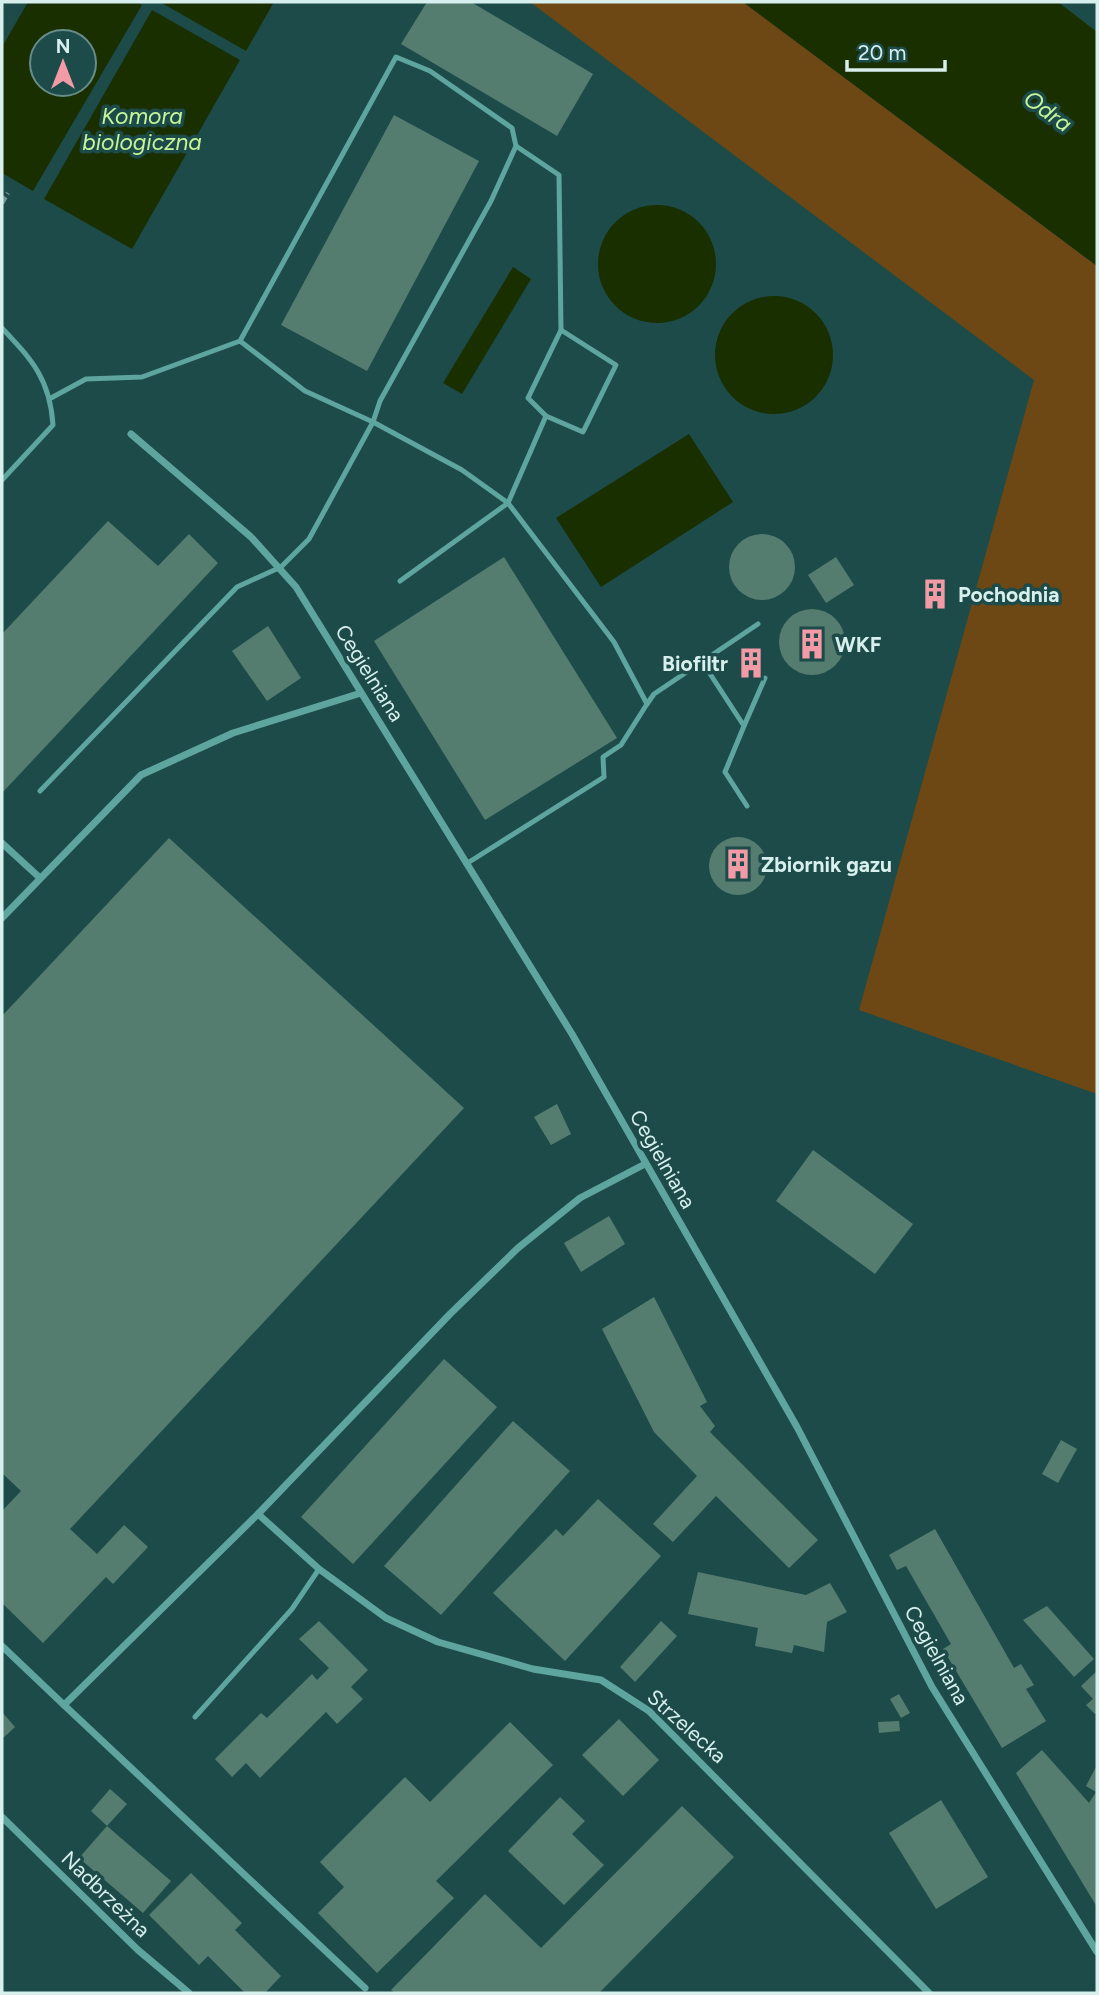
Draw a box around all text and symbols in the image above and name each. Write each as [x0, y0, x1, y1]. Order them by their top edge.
north arrow [28, 28, 98, 98]
scale bar [847, 28, 945, 72]
text: N [56, 35, 70, 58]
text: 20 m [858, 40, 906, 65]
water label: Odra [1018, 84, 1078, 138]
water label: Komora biologiczna [82, 102, 202, 156]
building icon: Pochodnia [918, 577, 952, 611]
place label: Pochodnia [958, 582, 1059, 607]
street label: Cegielniana [330, 620, 410, 726]
building icon: WKF [795, 627, 829, 661]
place label: WKF [835, 632, 882, 657]
building icon: Biofiltr [734, 646, 768, 680]
place label: Biofiltr [662, 651, 728, 676]
building icon: Zbiornik gazu [721, 847, 755, 881]
place label: Zbiornik gazu [761, 852, 892, 877]
street label: Cegielniana [625, 1105, 701, 1213]
street label: Cegielniana [899, 1601, 975, 1709]
street label: Strzelecka [642, 1684, 732, 1768]
street label: Nadbrzeżna [57, 1846, 155, 1942]

